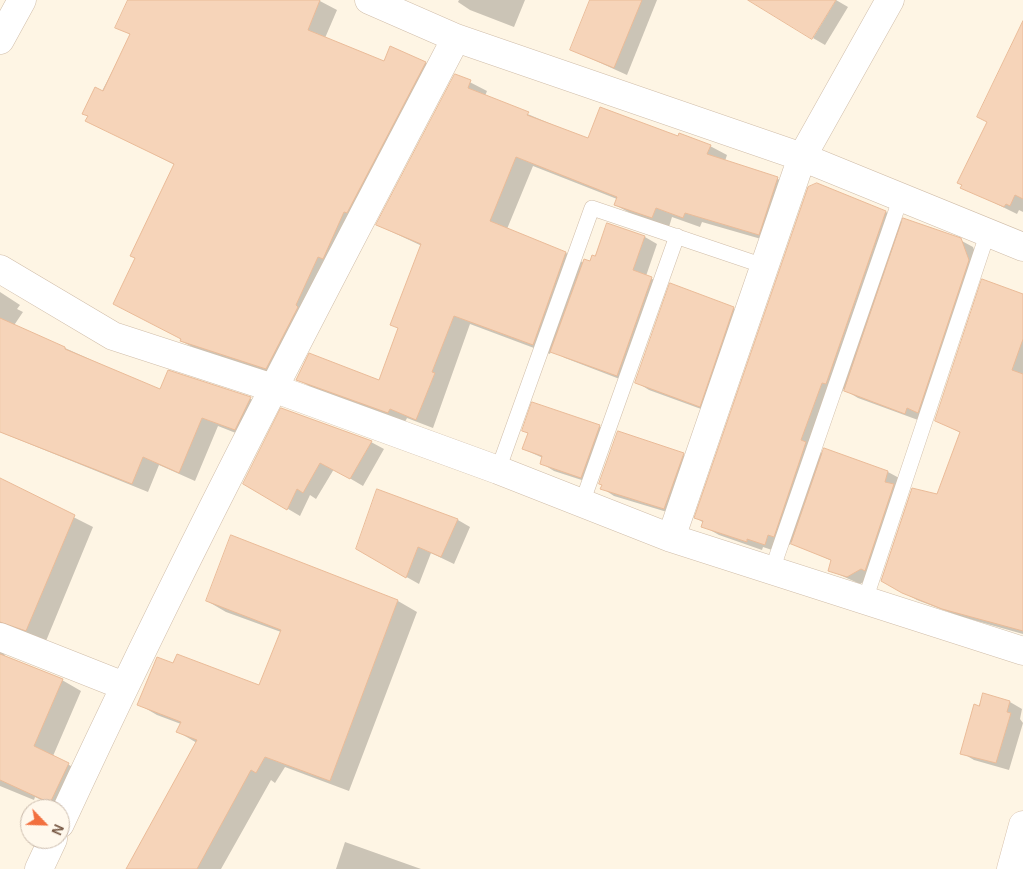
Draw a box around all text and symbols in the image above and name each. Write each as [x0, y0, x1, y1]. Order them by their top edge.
north arrow [20, 799, 70, 849]
text: N [48, 822, 67, 838]

